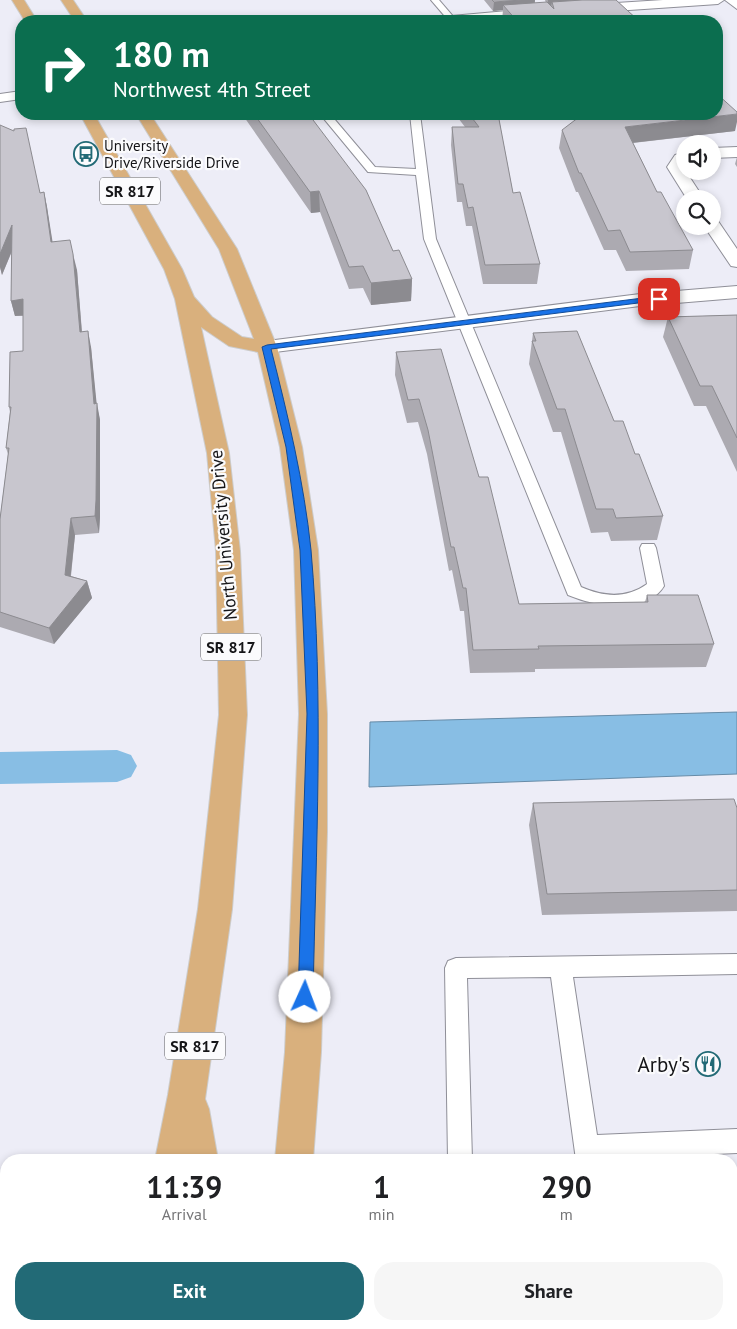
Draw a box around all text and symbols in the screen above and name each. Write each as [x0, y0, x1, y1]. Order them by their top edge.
text: 180 m [113, 31, 210, 77]
icon: right [30, 35, 95, 100]
text: Northwest 4th Street [113, 75, 310, 103]
map controls [676, 135, 721, 235]
button: sound [676, 135, 721, 180]
place label: University Drive/Riverside Drive [104, 136, 239, 172]
bus stop icon: University Drive/Riverside Drive [73, 141, 99, 167]
road number: SR 817 [100, 178, 160, 205]
button: search [676, 190, 721, 235]
pin [638, 278, 680, 320]
icon: arrive [645, 285, 673, 313]
street label: North University Drive [204, 449, 242, 621]
road number: SR 817 [201, 634, 261, 660]
position arrow [278, 970, 330, 1022]
road number: SR 817 [165, 1032, 225, 1060]
place label: Arby's [638, 1051, 690, 1078]
restaurant icon: Arby's [695, 1051, 721, 1077]
text: 11:39 [146, 1167, 222, 1206]
text: 1 [373, 1167, 390, 1206]
text: 290 [541, 1167, 592, 1206]
text: Arrival [162, 1204, 207, 1224]
text: min [369, 1204, 395, 1224]
text: m [560, 1204, 573, 1224]
button: Exit [15, 1262, 364, 1320]
button: Share [374, 1262, 723, 1320]

